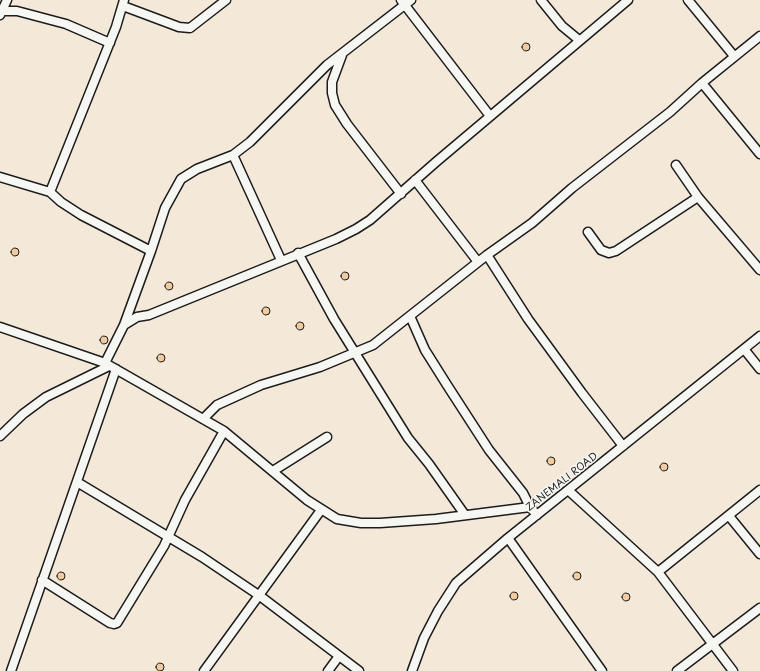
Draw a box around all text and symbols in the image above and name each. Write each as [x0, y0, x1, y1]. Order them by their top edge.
street label: ZANEMALI ROAD [524, 450, 600, 514]

